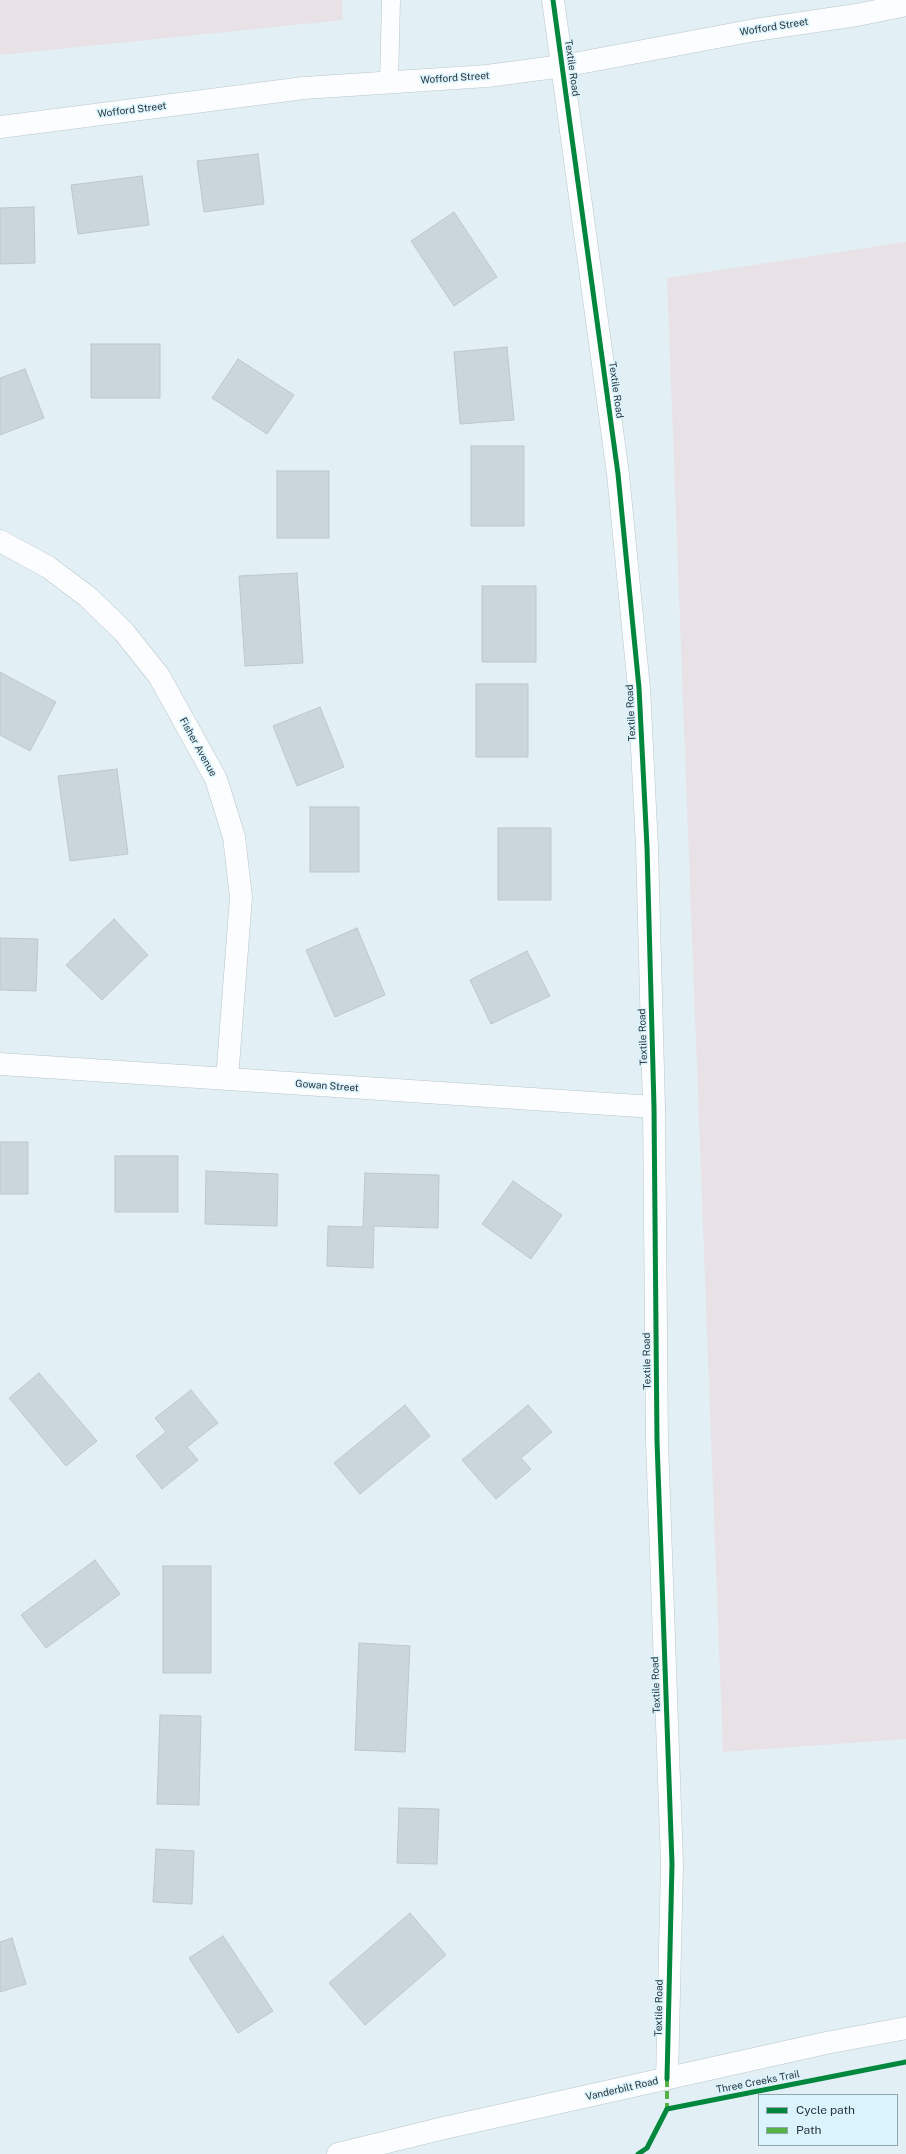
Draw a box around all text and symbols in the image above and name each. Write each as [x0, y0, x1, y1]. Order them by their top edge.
street label: Wofford Street [739, 16, 809, 38]
street label: Textile Road [562, 39, 582, 97]
street label: Wofford Street [420, 70, 490, 86]
street label: Wofford Street [97, 100, 167, 120]
street label: Textile Road [606, 361, 626, 419]
street label: Textile Road [624, 684, 638, 742]
street label: Fisher Avenue [177, 715, 219, 779]
street label: Textile Road [636, 1008, 650, 1066]
street label: Gowan Street [295, 1078, 359, 1094]
street label: Textile Road [641, 1332, 653, 1390]
street label: Textile Road [649, 1656, 663, 1714]
street label: Textile Road [653, 1979, 665, 2037]
street label: Three Creeks Trail [715, 2068, 801, 2096]
street label: Vanderbilt Road [584, 2075, 660, 2103]
legend [758, 2094, 898, 2146]
text: Cycle path [796, 2103, 855, 2117]
text: Path [796, 2123, 822, 2137]

